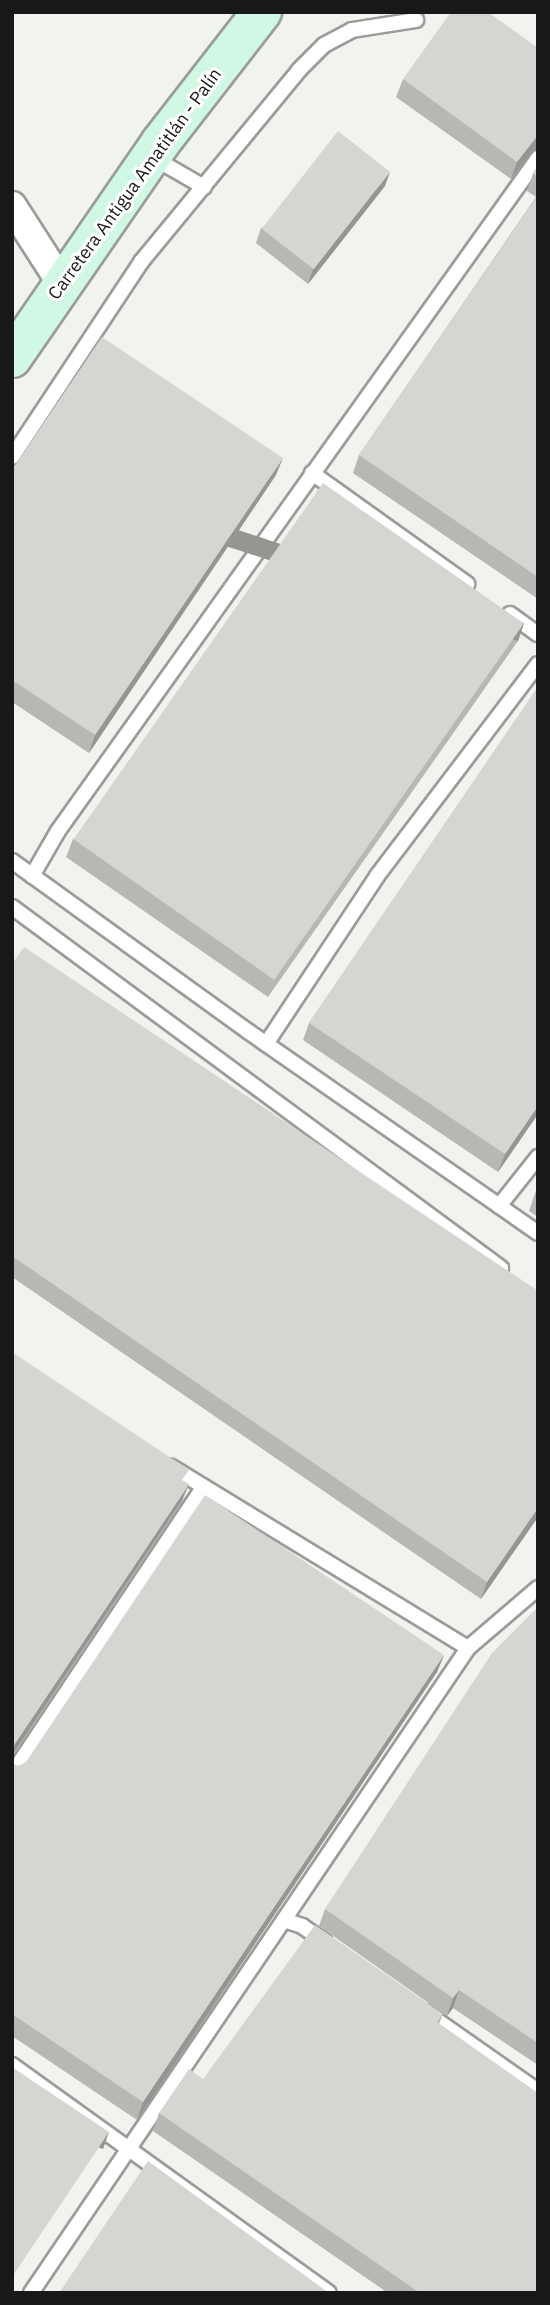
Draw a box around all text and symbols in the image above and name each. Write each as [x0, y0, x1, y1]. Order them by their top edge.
street label: Carretera Antigua Amatitlán - Palín [44, 64, 226, 304]

